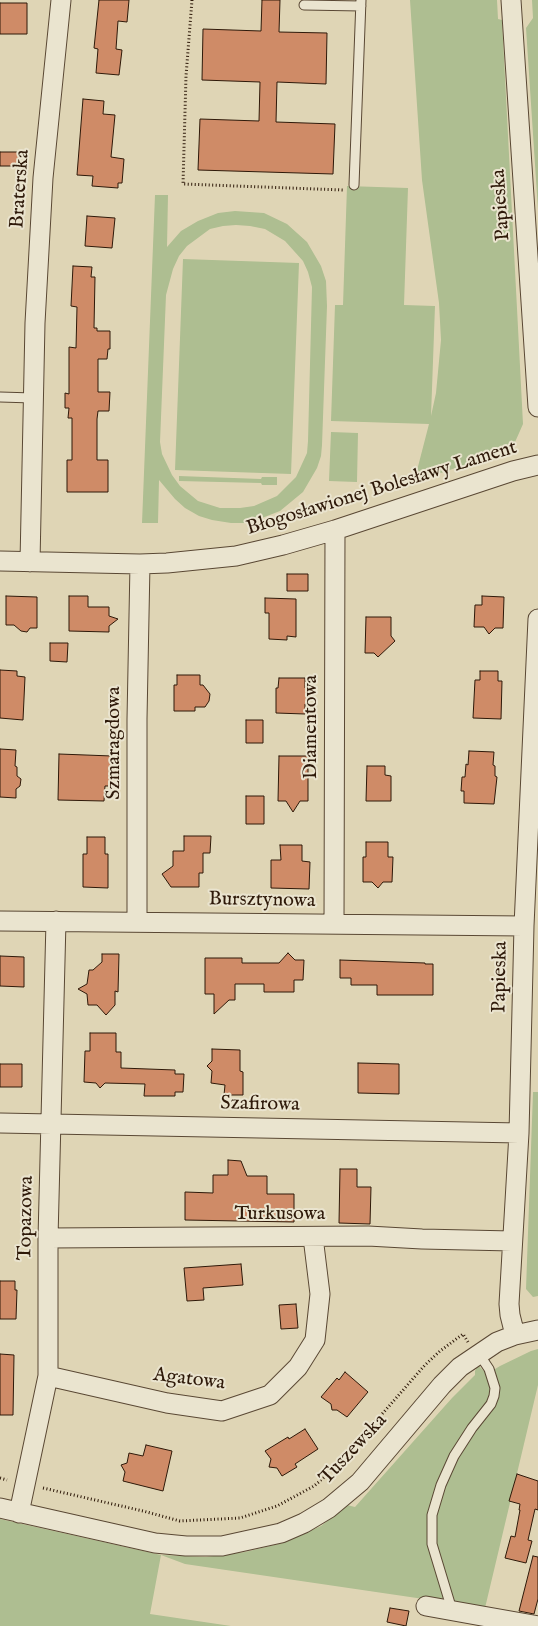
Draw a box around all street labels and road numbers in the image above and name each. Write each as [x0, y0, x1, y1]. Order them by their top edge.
street label: Braterska [6, 149, 36, 229]
street label: Papieska [488, 168, 516, 242]
street label: Błogosławionej Bolesławy Lament [244, 436, 520, 542]
street label: Diamentowa [300, 675, 324, 779]
street label: Szmaragdowa [103, 686, 127, 800]
street label: Bursztynowa [208, 888, 316, 914]
street label: Papieska [488, 941, 514, 1013]
street label: Szafirowa [220, 1092, 300, 1118]
street label: Topazowa [14, 1175, 40, 1261]
street label: Turkusowa [235, 1203, 325, 1227]
street label: Agatowa [152, 1364, 226, 1396]
street label: Tuszewska [315, 1410, 393, 1490]

